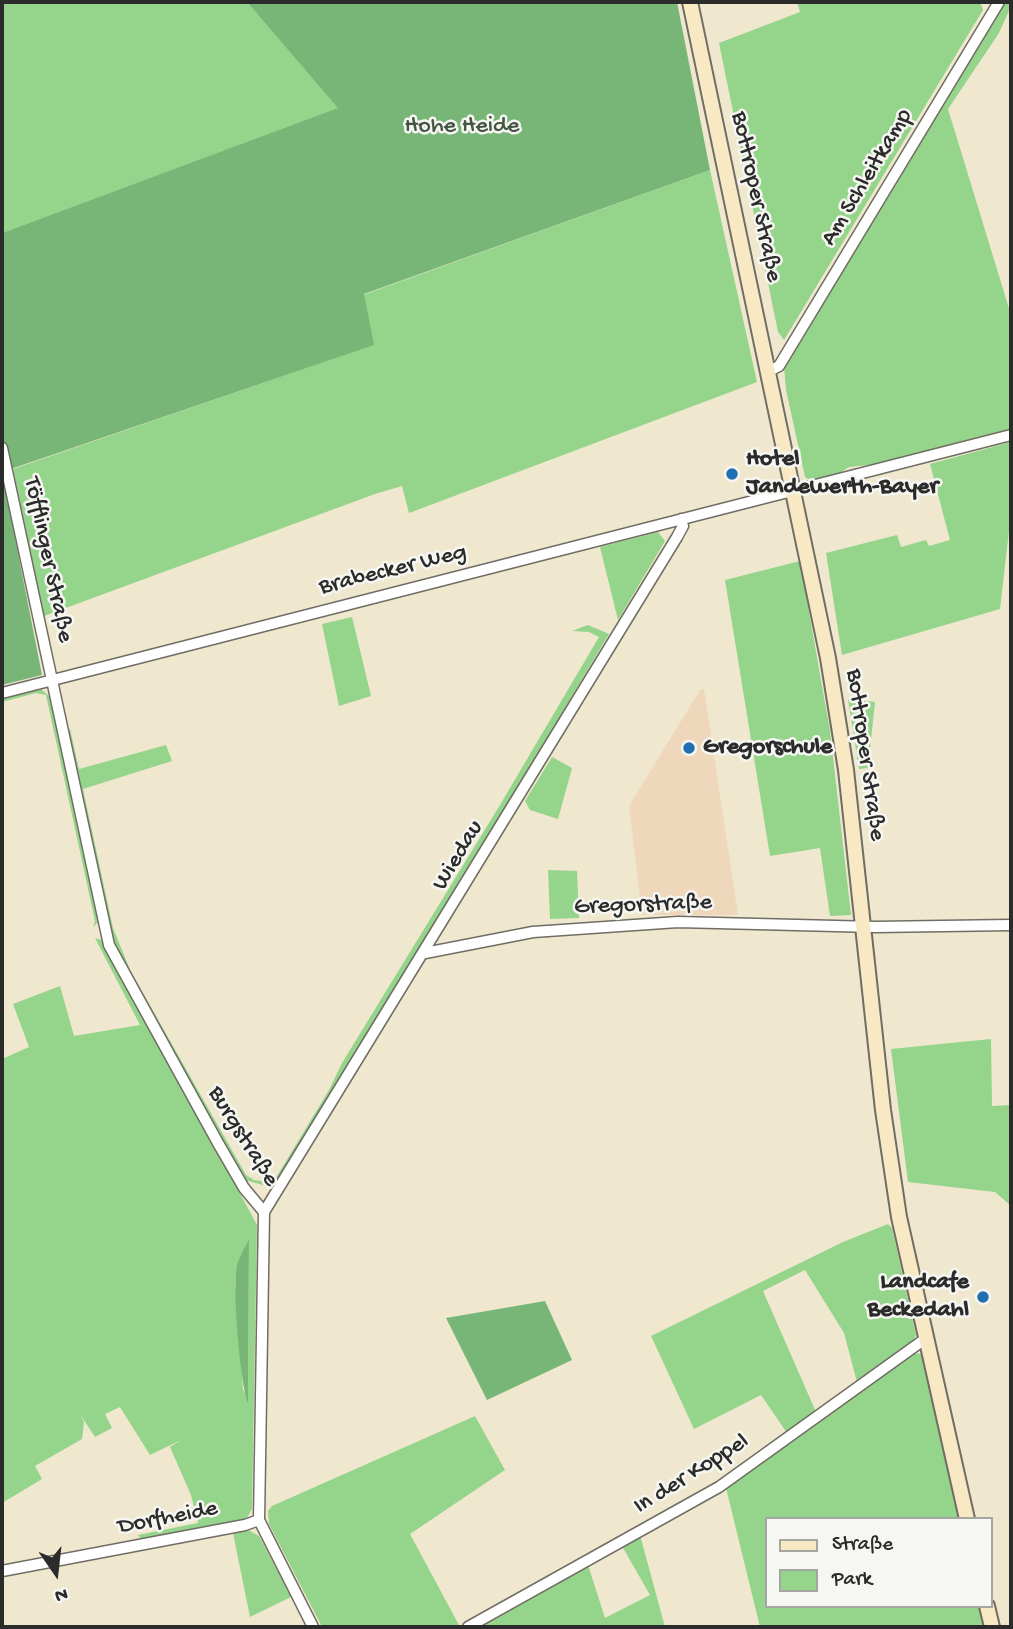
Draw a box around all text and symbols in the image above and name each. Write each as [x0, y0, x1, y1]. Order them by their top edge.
street label: Am Schleitkamp [816, 104, 920, 252]
street label: Bottroper Straße [723, 109, 787, 285]
park label: Hohe Heide [405, 113, 519, 141]
place label: Hotel Jandewerth-Bayer [746, 446, 938, 502]
marker: Hotel Jandewerth-Bayer [724, 466, 740, 482]
street label: Töfflinger Straße [15, 475, 79, 645]
street label: Brabecker Weg [316, 539, 470, 603]
street label: Bottroper Straße [838, 667, 890, 843]
place label: Gregorschule [703, 734, 832, 762]
marker: Gregorschule [681, 740, 697, 756]
street label: Wiedau [427, 816, 491, 896]
street label: Gregorstraße [574, 889, 712, 923]
street label: Burgstraße [200, 1081, 284, 1193]
place label: Landcafe Beckedahl [868, 1269, 969, 1325]
marker: Landcafe Beckedahl [975, 1289, 991, 1305]
street label: In der Koppel [629, 1428, 755, 1522]
street label: Dorfheide [116, 1495, 220, 1543]
legend [764, 1517, 992, 1608]
text: Straße [832, 1533, 893, 1558]
north arrow [21, 1538, 91, 1608]
text: Park [832, 1568, 872, 1593]
text: N [52, 1581, 70, 1607]

